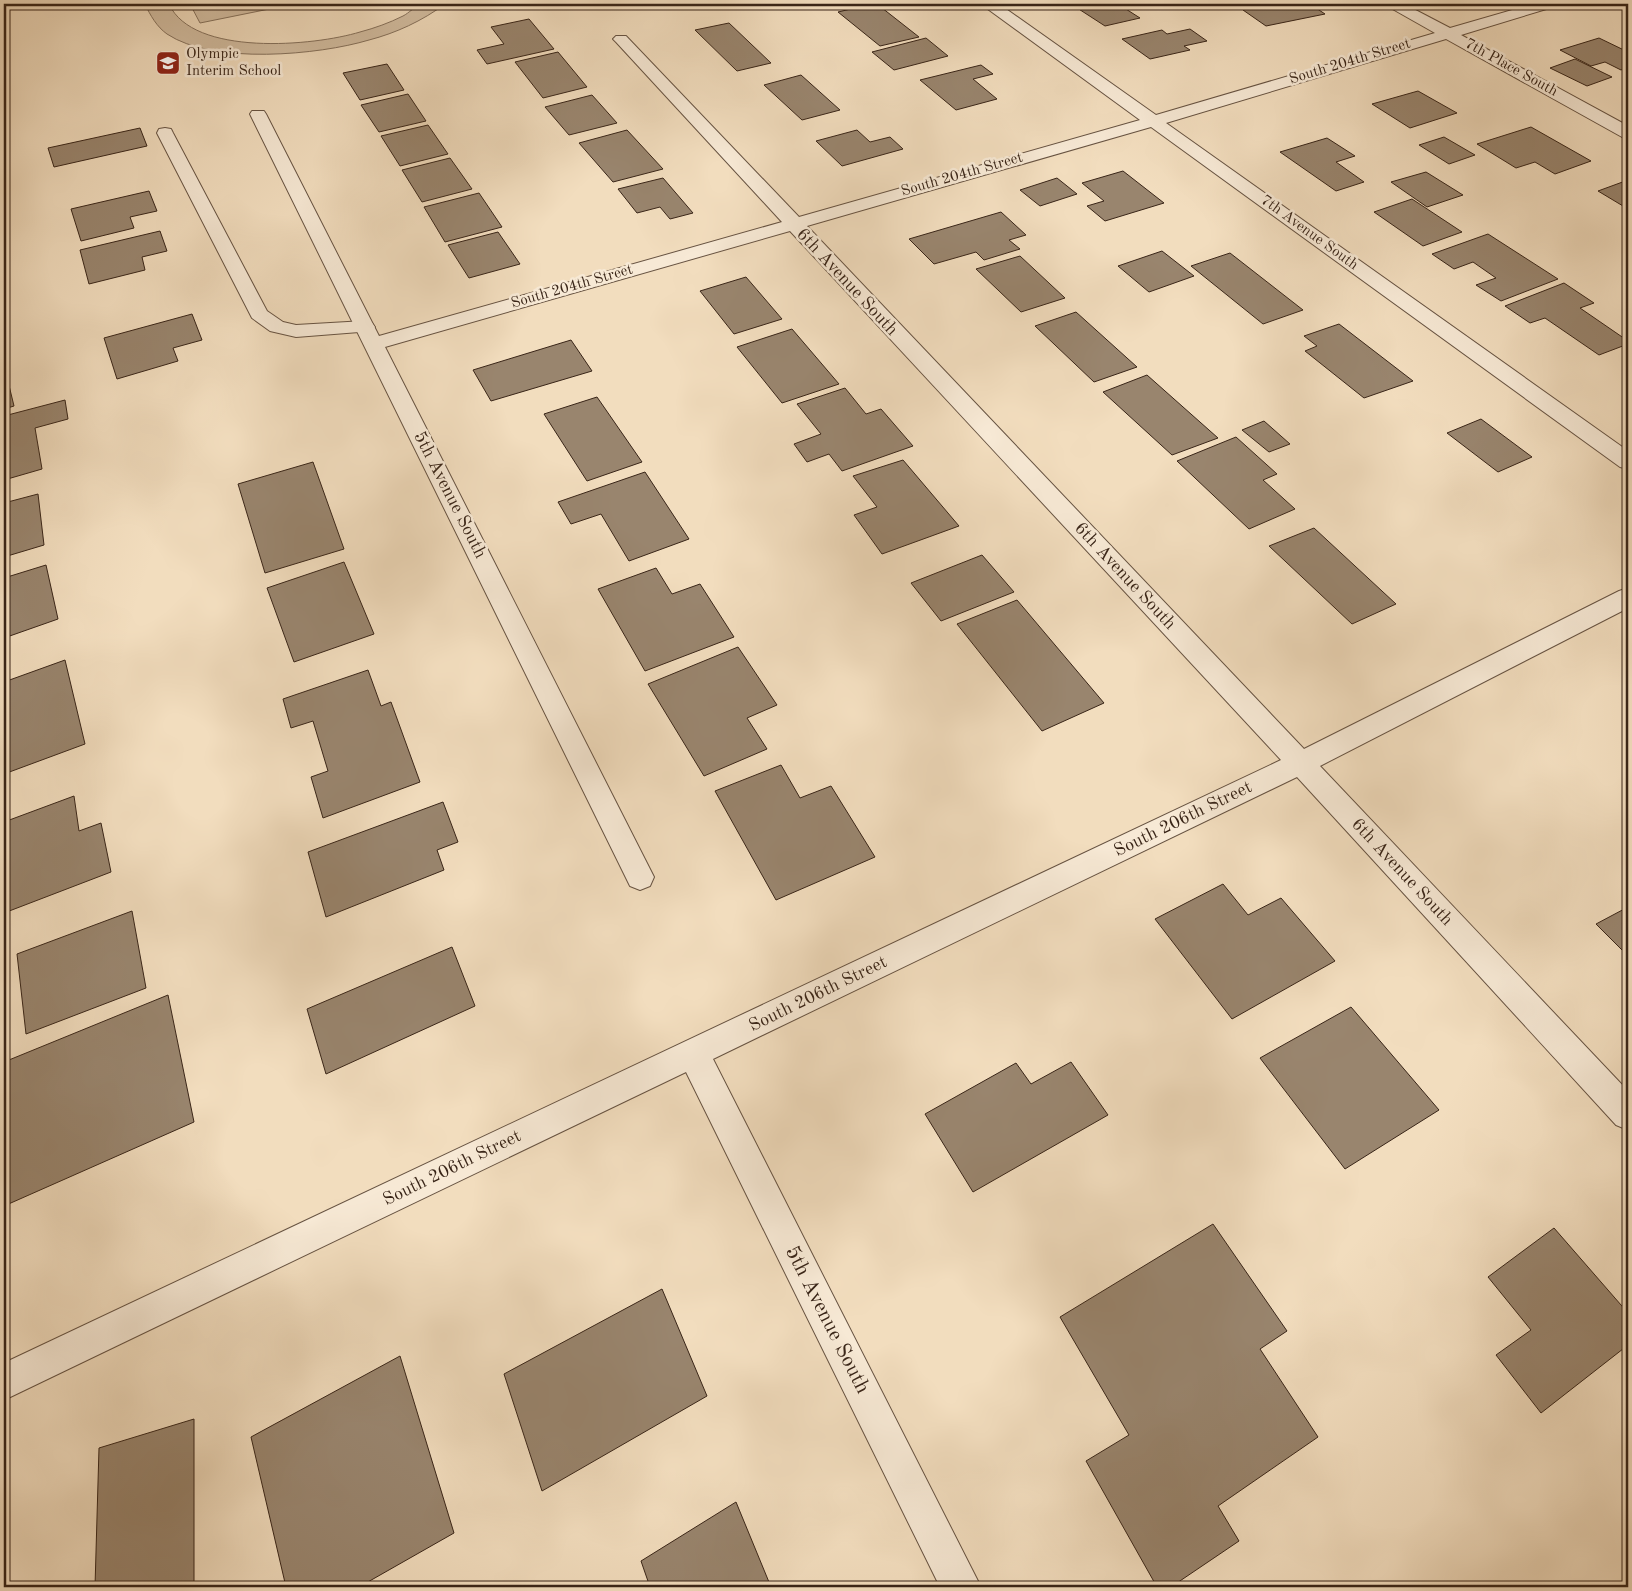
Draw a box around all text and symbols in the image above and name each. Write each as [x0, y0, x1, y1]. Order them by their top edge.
street label: South 204th Street [1288, 36, 1412, 88]
street label: 7th Place South [1462, 36, 1560, 100]
place label: Olympic Interim School [186, 47, 281, 79]
school or university icon: Olympic Interim School [155, 50, 181, 76]
street label: South 204th Street [899, 150, 1025, 200]
street label: 7th Avenue South [1258, 193, 1360, 273]
street label: 6th Avenue South [793, 225, 901, 339]
street label: South 204th Street [509, 262, 635, 312]
street label: 5th Avenue South [410, 429, 490, 561]
street label: 6th Avenue South [1071, 519, 1179, 633]
street label: South 206th Street [1111, 778, 1255, 860]
street label: 6th Avenue South [1348, 815, 1456, 929]
street label: South 206th Street [746, 953, 890, 1035]
street label: South 206th Street [380, 1127, 524, 1209]
street label: 5th Avenue South [781, 1243, 873, 1397]

